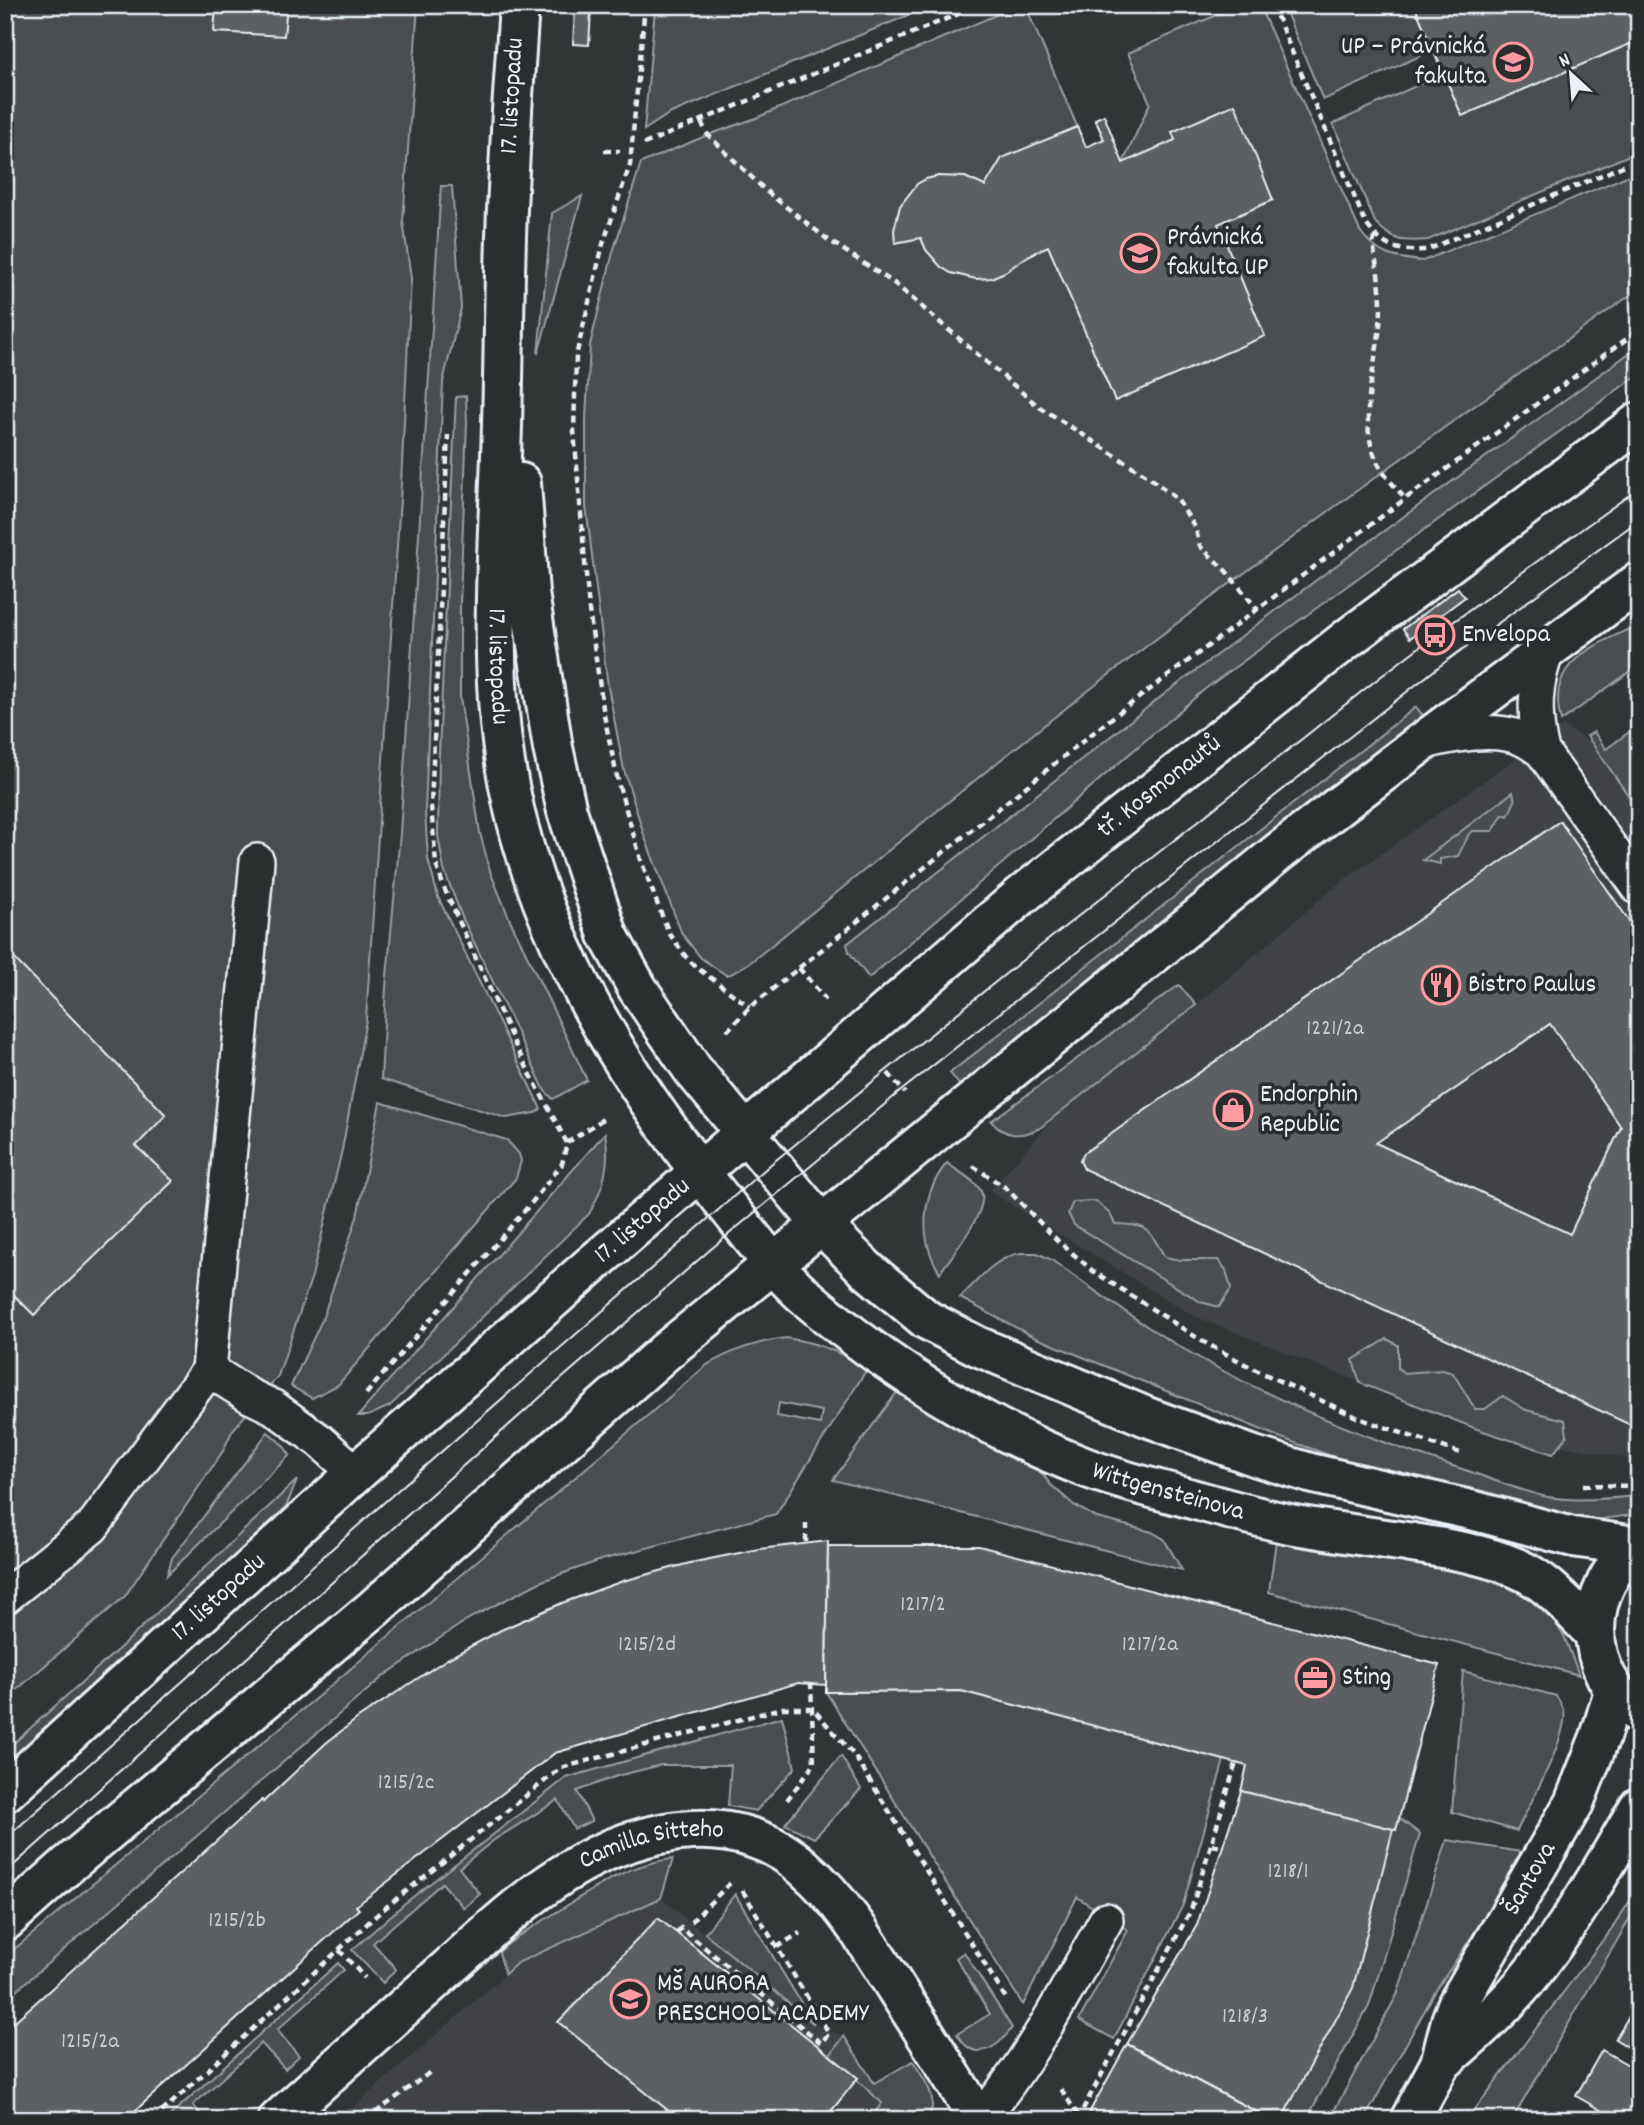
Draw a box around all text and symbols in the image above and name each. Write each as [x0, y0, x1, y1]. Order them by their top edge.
place label: UP – Právnická fakulta [1341, 29, 1487, 96]
street label: 17. listopadu [491, 37, 535, 155]
north arrow [1536, 38, 1606, 108]
school or university icon: UP – Právnická fakulta [1492, 41, 1534, 83]
text: N [1555, 48, 1575, 76]
place label: Právnická fakulta UP [1167, 220, 1268, 287]
school or university icon: Právnická fakulta UP [1119, 232, 1161, 274]
street label: 17. listopadu [477, 608, 519, 726]
bus stop icon: Envelopa [1414, 614, 1456, 656]
place label: Envelopa [1462, 617, 1551, 654]
street label: tř. Kosmonautů [1089, 726, 1230, 848]
restaurant icon: Bistro Paulus [1420, 964, 1462, 1006]
place label: Bistro Paulus [1468, 967, 1596, 1004]
house number: 1221/2a [1306, 1013, 1365, 1046]
place label: Endorphin Republic [1260, 1077, 1358, 1144]
shop icon: Endorphin Republic [1212, 1089, 1254, 1131]
street label: 17. listopadu [586, 1169, 699, 1273]
street label: Wittgensteinova [1087, 1453, 1249, 1531]
street label: 17. listopadu [163, 1545, 274, 1651]
house number: 1217/2 [900, 1589, 946, 1622]
house number: 1215/2d [618, 1629, 676, 1662]
house number: 1217/2a [1122, 1629, 1179, 1662]
office icon: Sting [1294, 1657, 1336, 1699]
place label: Sting [1342, 1660, 1391, 1697]
house number: 1215/2c [378, 1767, 434, 1800]
street label: Camilla Sitteho [572, 1811, 726, 1880]
street label: Šantova [1494, 1834, 1566, 1922]
house number: 1218/1 [1268, 1856, 1308, 1889]
house number: 1215/2b [208, 1905, 266, 1938]
place label: MŠ AURORA PRESCHOOL ACADEMY [657, 1966, 870, 2033]
school or university icon: MŠ AURORA PRESCHOOL ACADEMY [609, 1978, 651, 2020]
house number: 1218/3 [1222, 2001, 1268, 2034]
house number: 1215/2a [61, 2026, 120, 2059]

